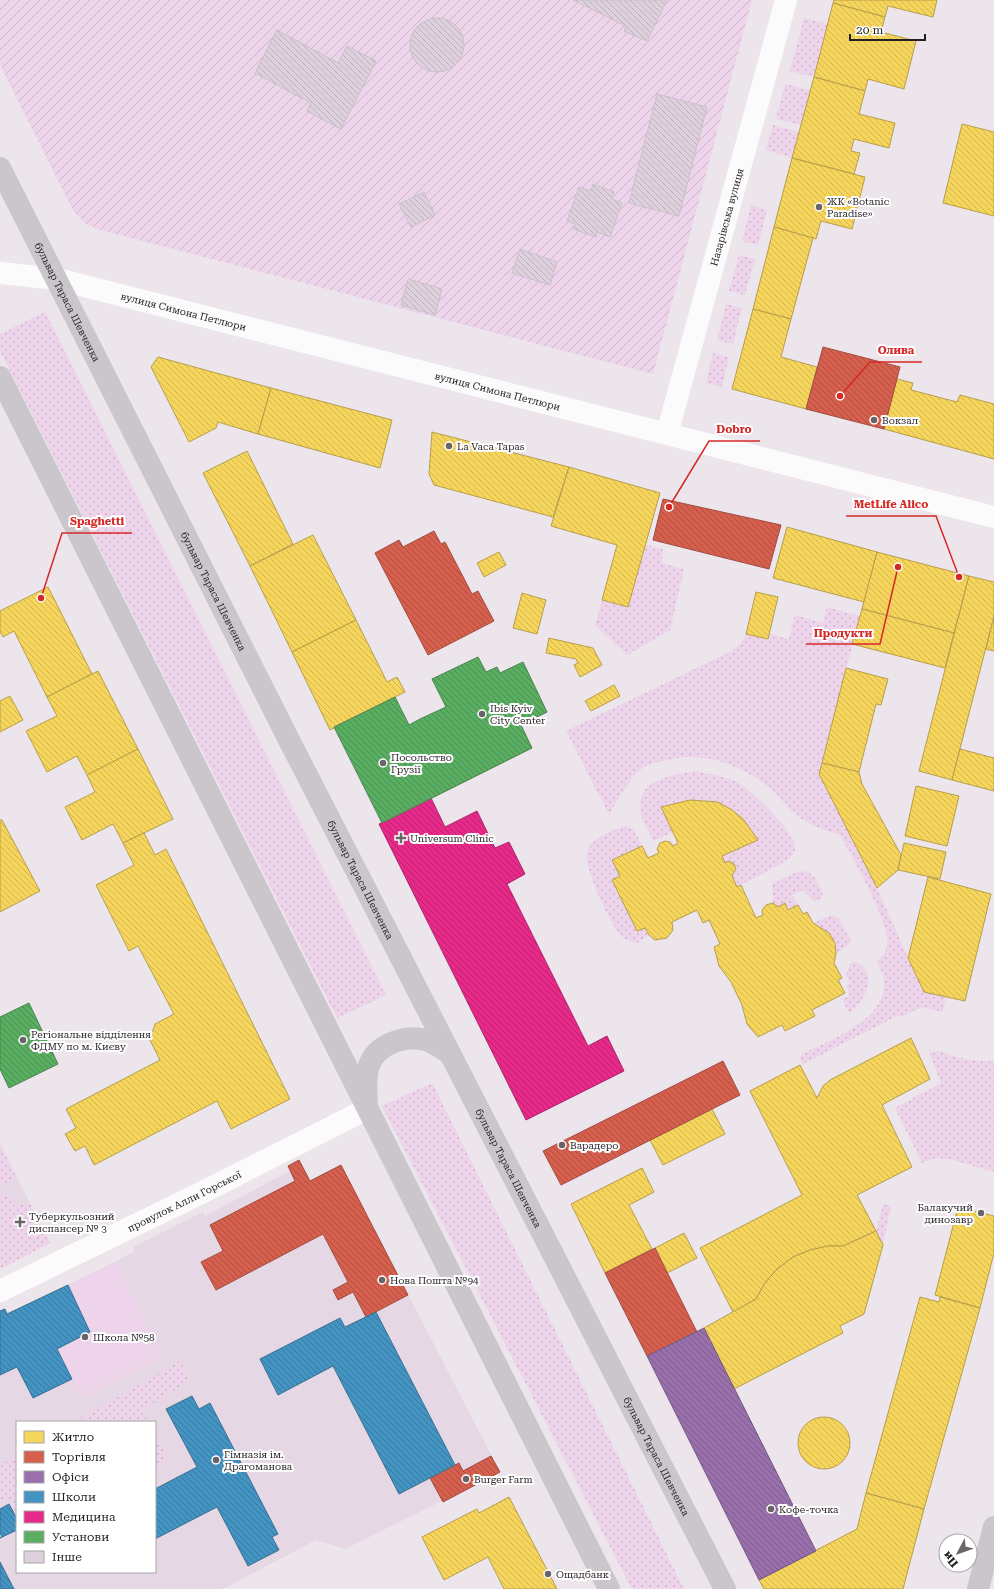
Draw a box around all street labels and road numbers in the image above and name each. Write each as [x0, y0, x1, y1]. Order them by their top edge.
street label: Назарівська вулиця [708, 167, 746, 267]
street label: бульвар Тараса Шевченка [33, 241, 102, 364]
street label: вулиця Симона Петлюри [120, 290, 248, 333]
street label: вулиця Симона Петлюри [434, 370, 562, 413]
street label: бульвар Тараса Шевченка [179, 530, 248, 653]
street label: бульвар Тараса Шевченка [325, 819, 396, 942]
street label: бульвар Тараса Шевченка [473, 1107, 544, 1230]
street label: провулок Алли Горської [126, 1168, 244, 1234]
street label: бульвар Тараса Шевченка [621, 1395, 692, 1518]

